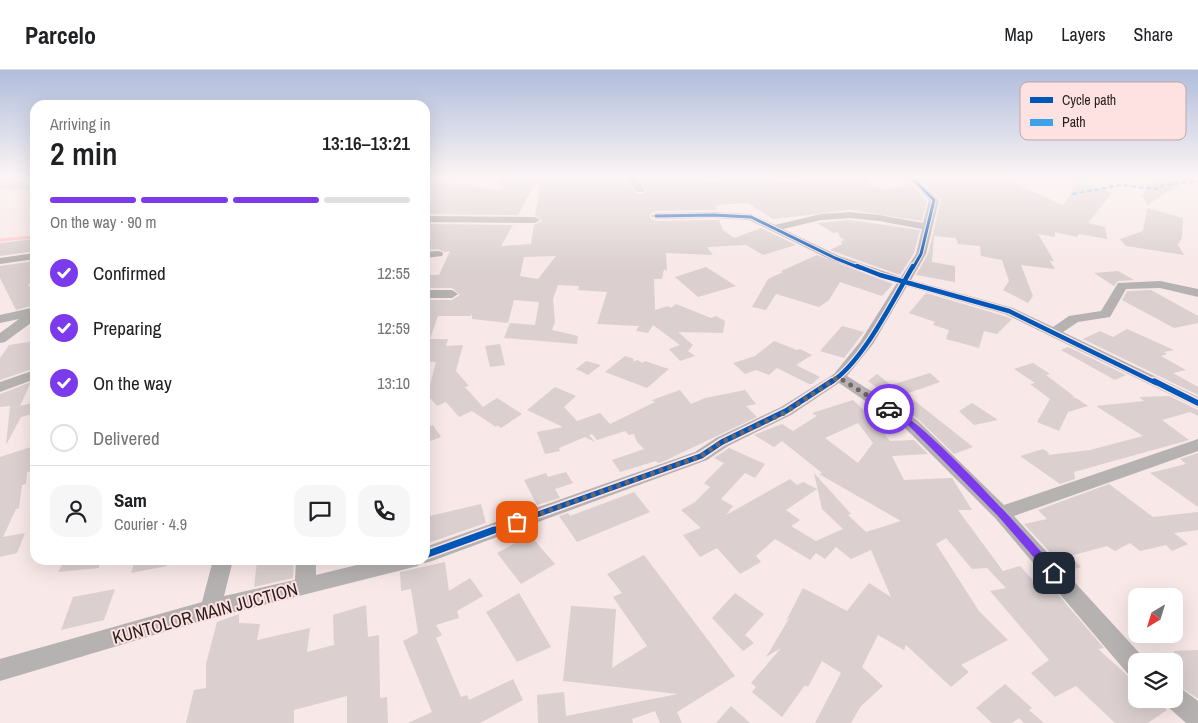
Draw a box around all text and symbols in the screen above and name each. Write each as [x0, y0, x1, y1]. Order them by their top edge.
text: Parcelo [25, 19, 96, 51]
text: Map [1005, 22, 1033, 47]
text: Layers [1061, 22, 1106, 47]
text: Share [1134, 22, 1173, 47]
legend [1020, 82, 1186, 140]
text: Cycle path [1062, 91, 1116, 109]
text: Arriving in [50, 113, 111, 135]
text: Path [1062, 113, 1086, 131]
text: 13:16–13:21 [322, 130, 410, 156]
text: 2 min [50, 132, 118, 175]
text: On the way · 90 m [50, 211, 156, 233]
icon: check [50, 259, 78, 287]
text: Confirmed [93, 260, 166, 286]
text: 12:55 [377, 262, 410, 284]
icon: check [50, 314, 78, 342]
text: Preparing [93, 315, 161, 341]
text: 12:59 [377, 317, 410, 339]
icon: check [50, 369, 78, 397]
text: On the way [93, 370, 172, 396]
text: 13:10 [377, 372, 410, 394]
courier [864, 384, 914, 434]
icon: car [875, 395, 903, 423]
text: Delivered [93, 425, 160, 451]
button: person [50, 485, 102, 537]
button: chat [294, 485, 346, 537]
button: phone [358, 485, 410, 537]
text: Sam [114, 487, 147, 513]
pin [496, 501, 538, 543]
icon: bag [503, 508, 531, 536]
text: Courier · 4.9 [114, 513, 187, 535]
pin [1033, 552, 1075, 594]
icon: home [1040, 559, 1068, 587]
street label: KUNTOLOR MAIN JUCTION [110, 576, 300, 650]
north arrow [1128, 588, 1182, 642]
map controls [1128, 588, 1183, 708]
button: layers [1128, 653, 1183, 708]

